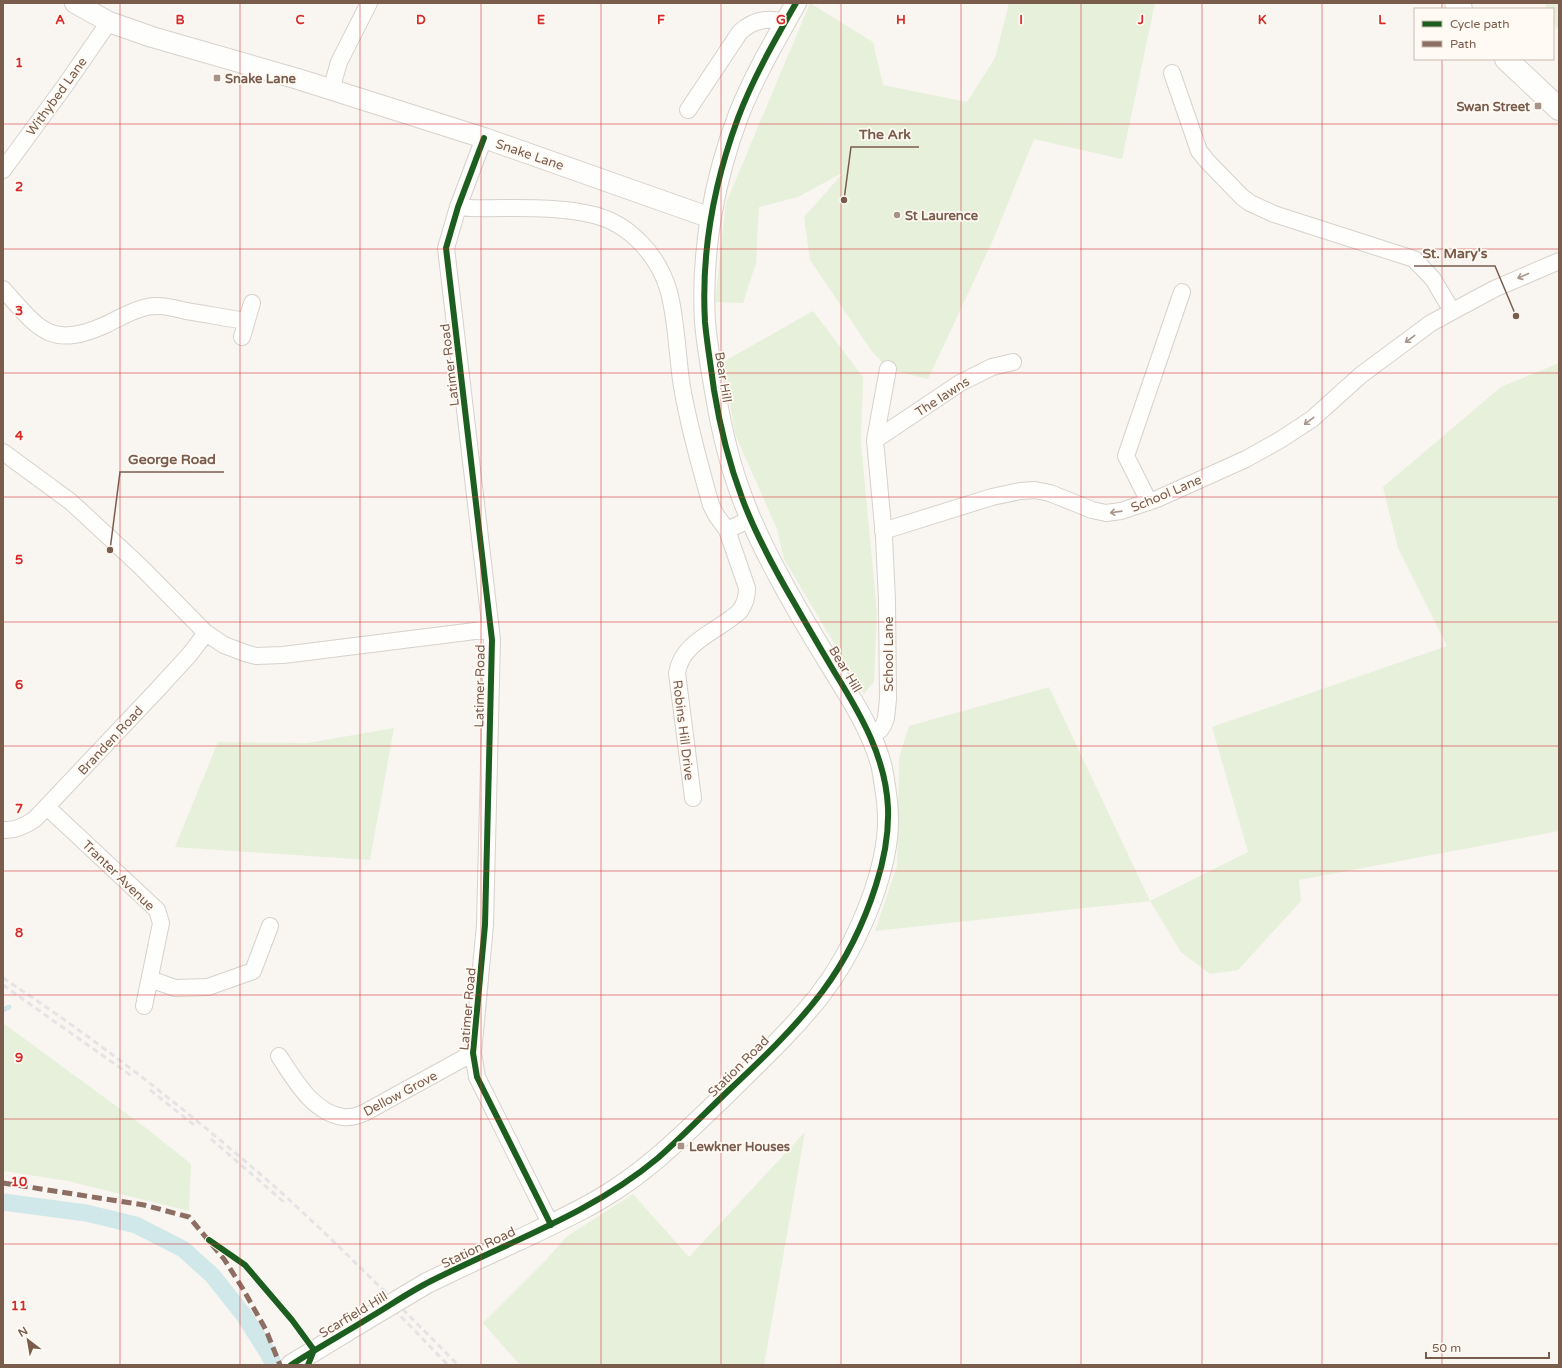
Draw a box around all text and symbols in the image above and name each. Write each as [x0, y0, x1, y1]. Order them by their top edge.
legend [1414, 8, 1554, 60]
text: A [55, 12, 65, 28]
text: B [175, 12, 185, 28]
text: C [295, 12, 305, 28]
text: D [416, 12, 426, 28]
text: E [537, 12, 545, 28]
text: F [657, 12, 665, 28]
text: G [776, 12, 786, 28]
text: H [896, 12, 906, 28]
text: I [1019, 12, 1023, 28]
text: J [1137, 12, 1144, 28]
text: K [1258, 12, 1267, 28]
text: L [1378, 12, 1386, 28]
text: Cycle path [1450, 17, 1509, 31]
text: Path [1450, 37, 1476, 51]
street label: Withybed Lane [23, 54, 91, 139]
text: 1 [15, 55, 23, 71]
place label: Snake Lane [225, 71, 297, 87]
marker: Snake Lane [212, 73, 222, 83]
place label: Swan Street [1456, 99, 1530, 115]
marker: Swan Street [1533, 101, 1543, 111]
callout: The Ark [851, 121, 919, 147]
text: The Ark [858, 126, 911, 143]
street label: Snake Lane [494, 136, 566, 174]
text: 2 [15, 179, 23, 195]
place label: St Laurence [905, 208, 979, 224]
marker: St Laurence [892, 210, 902, 220]
callout: St. Mary's [1414, 240, 1495, 266]
text: St. Mary's [1422, 245, 1488, 262]
one-way arrow [1518, 273, 1530, 280]
text: 3 [15, 303, 23, 319]
street label: Latimer Road [437, 323, 463, 407]
one-way arrow [1404, 334, 1415, 343]
street label: Bear Hill [711, 351, 735, 404]
street label: The lawns [912, 373, 973, 420]
one-way arrow [1304, 417, 1315, 425]
text: 4 [15, 428, 24, 444]
callout: George Road [120, 446, 224, 472]
text: George Road [128, 451, 216, 468]
street label: School Lane [1129, 472, 1204, 516]
one-way arrow [1110, 508, 1123, 516]
text: 5 [15, 552, 23, 568]
street label: School Lane [881, 616, 897, 692]
street label: Bear Hill [825, 643, 865, 696]
street label: Latimer Road [471, 644, 489, 728]
text: 6 [15, 677, 23, 693]
street label: Robins Hill Drive [669, 679, 697, 781]
street label: Branden Road [75, 703, 147, 779]
text: 7 [15, 801, 23, 817]
street label: Tranter Avenue [79, 837, 158, 914]
text: 8 [15, 925, 23, 941]
street label: Latimer Road [456, 967, 480, 1051]
street label: Station Road [705, 1033, 773, 1101]
text: 9 [15, 1050, 23, 1066]
street label: Dellow Grove [361, 1068, 440, 1120]
place label: Lewkner Houses [689, 1139, 790, 1155]
marker: Lewkner Houses [676, 1141, 686, 1151]
text: 10 [11, 1174, 27, 1190]
street label: Station Road [439, 1224, 518, 1272]
street label: Scarfield Hill [316, 1288, 391, 1342]
text: 11 [11, 1298, 27, 1314]
north arrow [8, 1320, 48, 1360]
text: N [16, 1324, 30, 1340]
scale bar [1426, 1334, 1549, 1360]
text: 50 m [1432, 1341, 1461, 1355]

